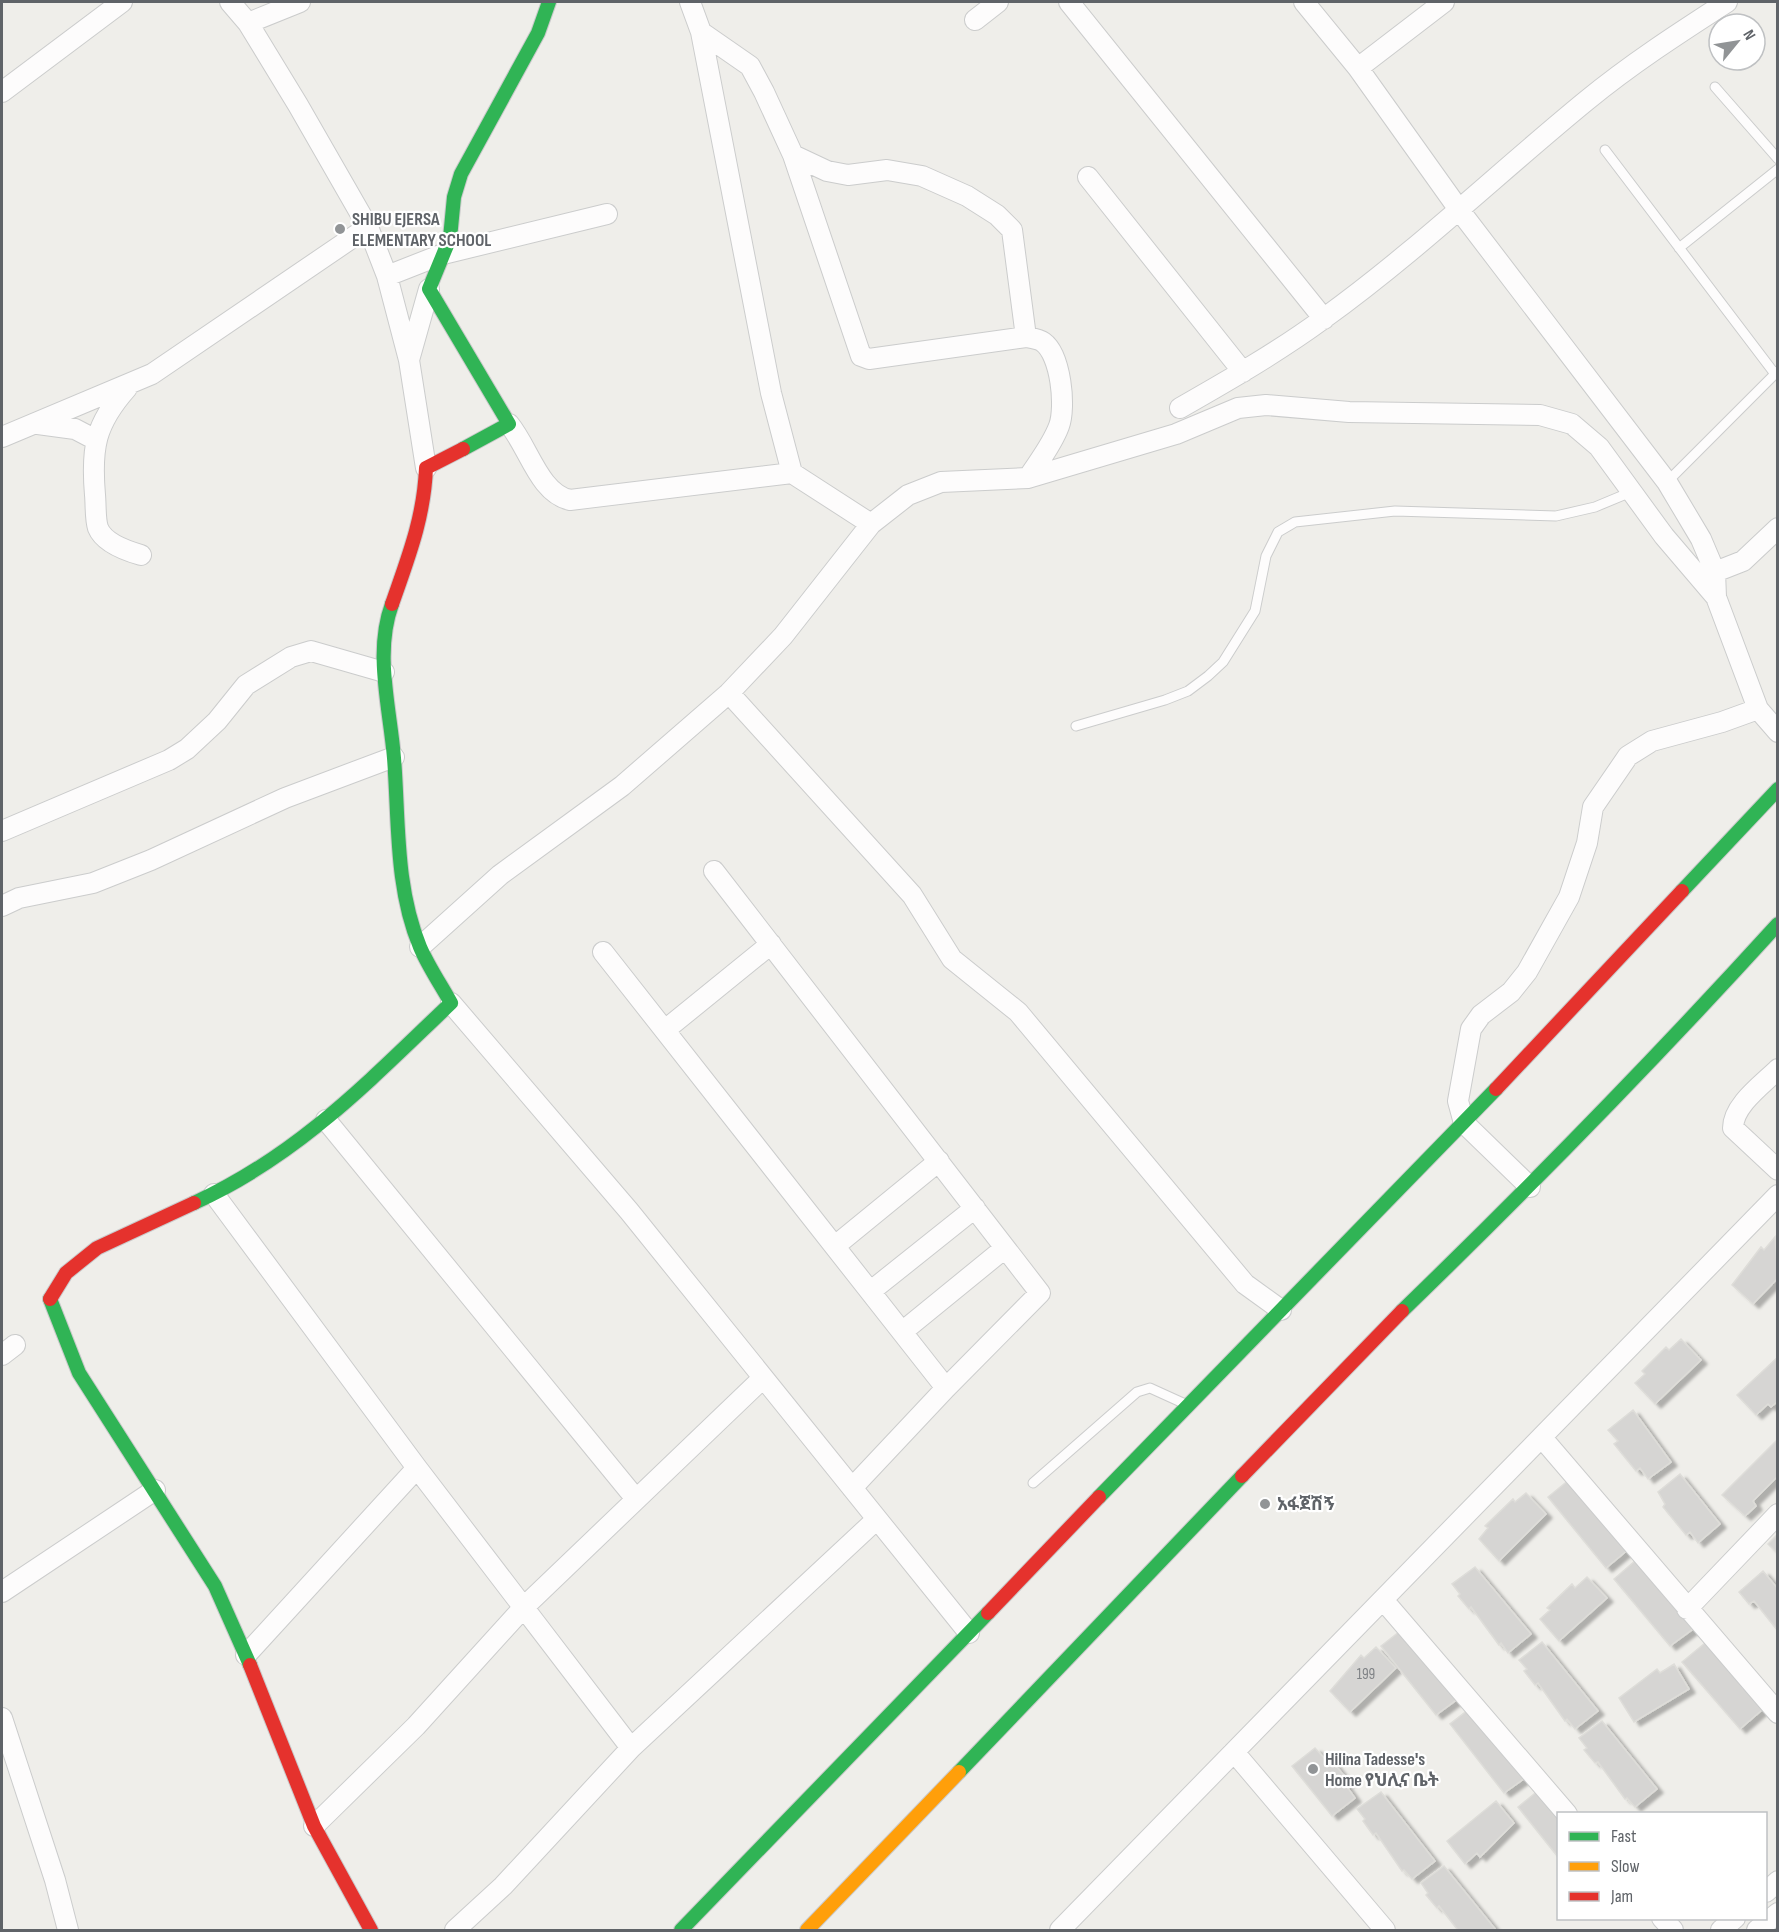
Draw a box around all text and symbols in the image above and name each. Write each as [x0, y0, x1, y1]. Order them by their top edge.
north arrow [1707, 12, 1767, 72]
text: N [1738, 27, 1759, 44]
place label: SHIBU EJERSA ELEMENTARY SCHOOL [352, 209, 491, 251]
marker: SHIBU EJERSA ELEMENTARY SCHOOL [333, 222, 347, 236]
place label: አፋጀሽኝ [1277, 1494, 1335, 1515]
marker: አፋጀሽኝ [1258, 1497, 1272, 1511]
house number: 199 [1357, 1665, 1375, 1684]
place label: Hilina Tadesse's Home የህሊና ቤት [1325, 1749, 1439, 1791]
marker: Hilina Tadesse's Home የህሊና ቤት [1306, 1762, 1320, 1776]
legend [1557, 1812, 1767, 1920]
text: Fast [1611, 1826, 1637, 1847]
text: Slow [1611, 1856, 1640, 1877]
text: Jam [1610, 1886, 1633, 1907]

